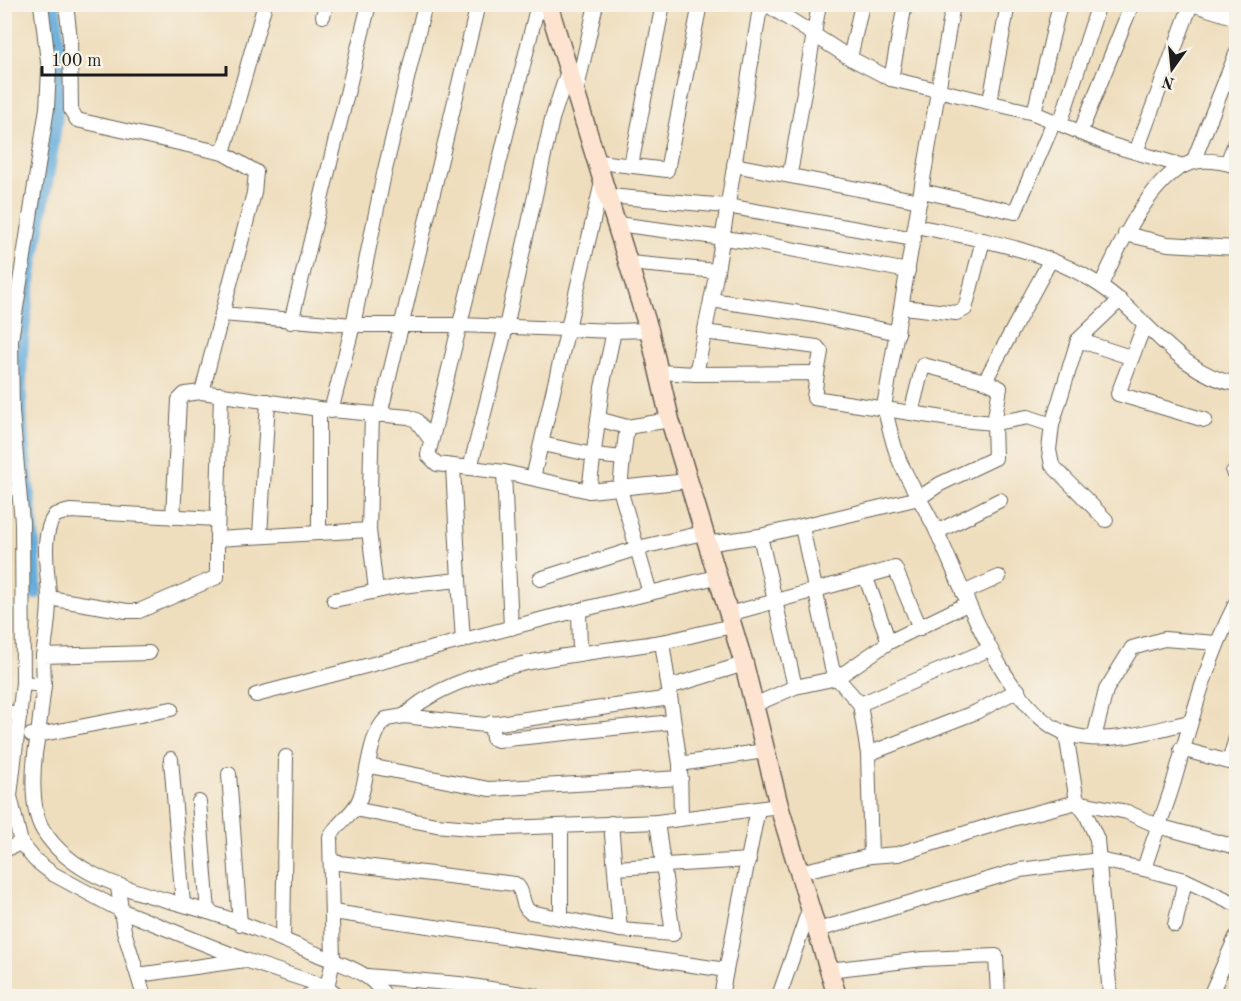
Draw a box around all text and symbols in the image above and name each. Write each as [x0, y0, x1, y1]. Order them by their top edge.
scale bar [42, 39, 226, 77]
north arrow [1142, 39, 1202, 99]
text: 100 m [51, 52, 102, 70]
text: N [1160, 72, 1177, 91]

